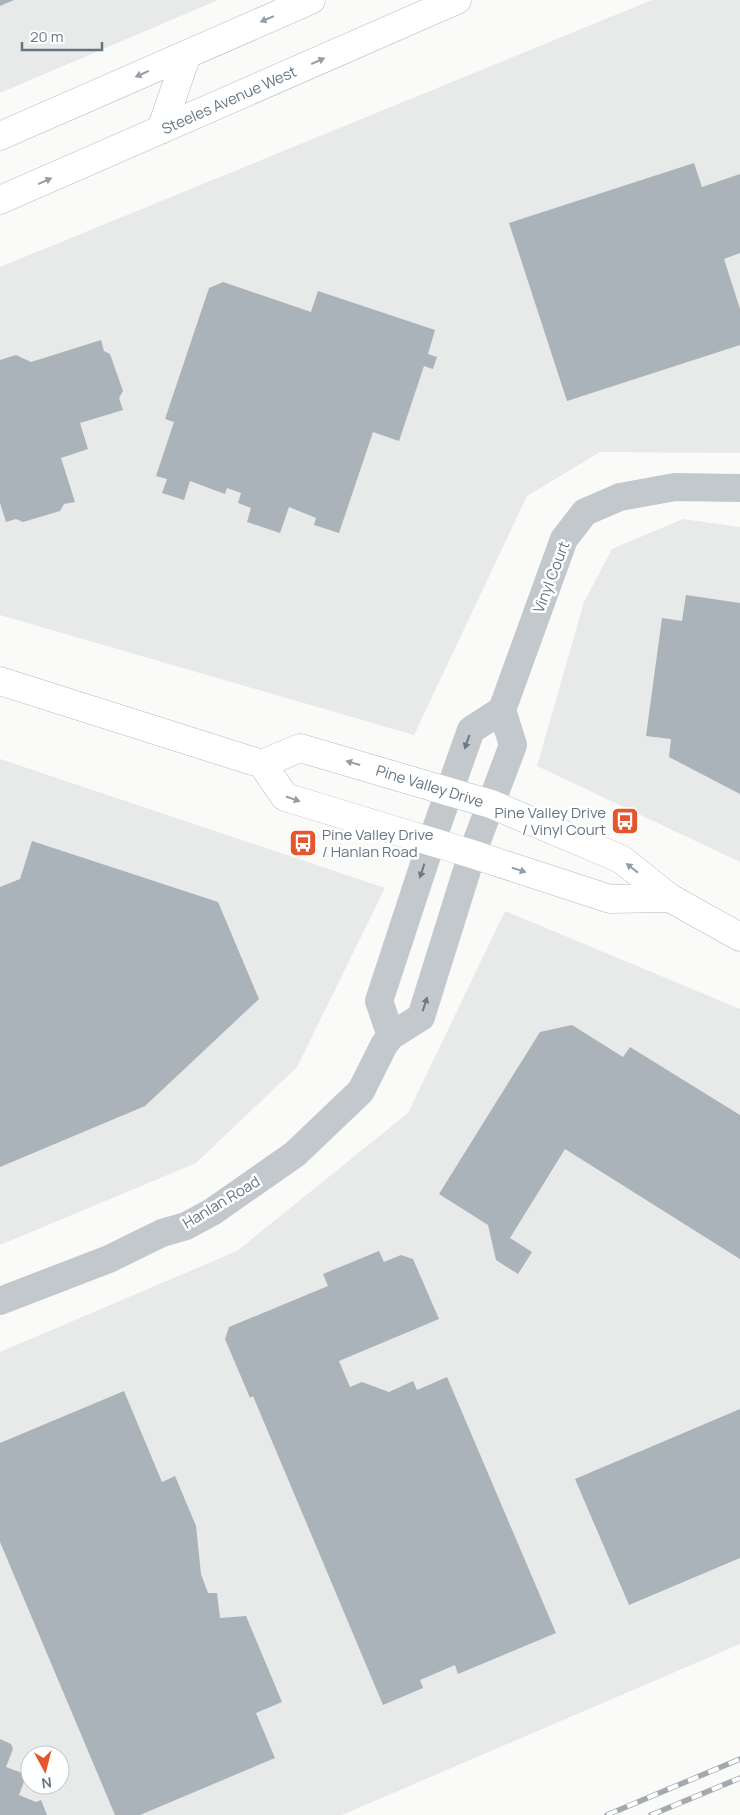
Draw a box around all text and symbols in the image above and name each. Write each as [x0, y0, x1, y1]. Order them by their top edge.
one-way arrow [260, 16, 274, 24]
scale bar [22, 20, 102, 52]
text: 20 m [30, 26, 63, 47]
one-way arrow [311, 57, 325, 65]
street label: Steeles Avenue West [158, 61, 300, 139]
one-way arrow [135, 70, 149, 78]
one-way arrow [38, 176, 52, 184]
street label: Vinyl Court [528, 538, 574, 616]
one-way arrow [463, 734, 471, 749]
one-way arrow [345, 758, 360, 766]
street label: Pine Valley Drive [374, 760, 487, 812]
one-way arrow [286, 796, 301, 804]
place label: Pine Valley Drive / Vinyl Court [494, 802, 606, 840]
bus stop icon: Pine Valley Drive / Vinyl Court [610, 806, 640, 836]
place label: Pine Valley Drive / Hanlan Road [322, 824, 434, 862]
bus stop icon: Pine Valley Drive / Hanlan Road [288, 828, 318, 858]
one-way arrow [626, 862, 639, 873]
one-way arrow [418, 864, 425, 879]
one-way arrow [511, 866, 526, 874]
one-way arrow [422, 997, 430, 1012]
street label: Hanlan Road [178, 1171, 264, 1233]
north arrow [20, 1745, 70, 1795]
text: N [40, 1773, 53, 1793]

